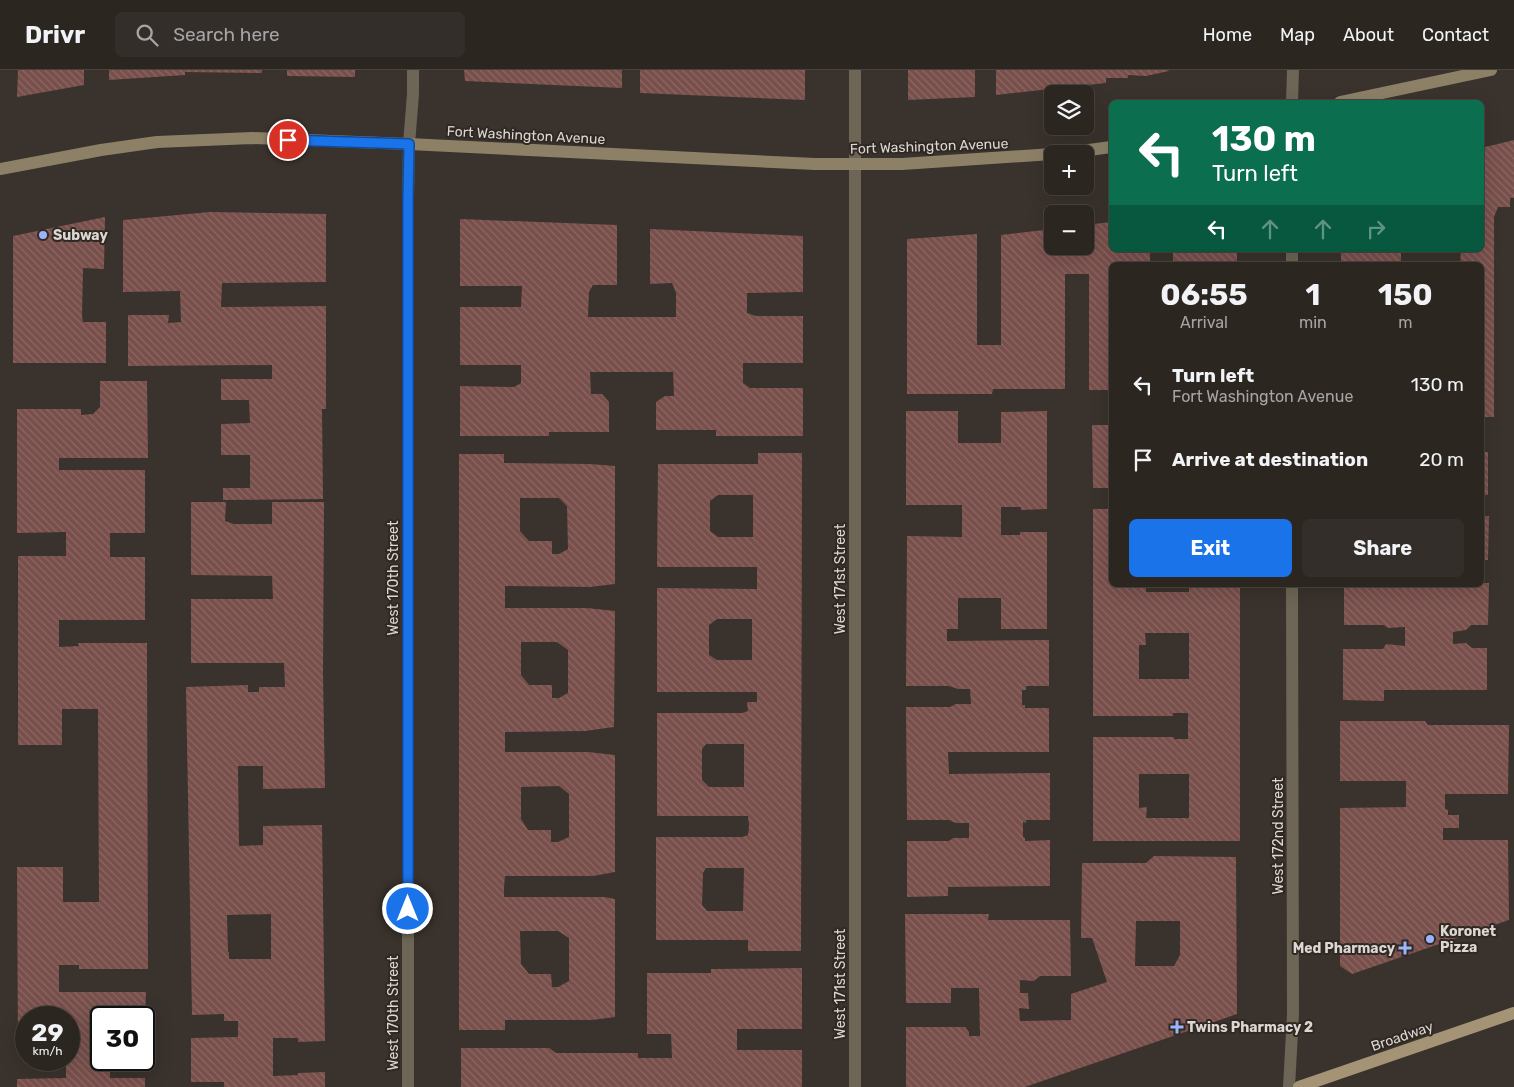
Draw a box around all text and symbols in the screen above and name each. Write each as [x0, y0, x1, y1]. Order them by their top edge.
search box [115, 12, 465, 57]
text: Drivr [25, 21, 85, 49]
icon: search [133, 21, 161, 49]
text: Search here [173, 23, 280, 46]
text: Home [1203, 24, 1252, 46]
text: Map [1280, 24, 1315, 46]
text: About [1343, 24, 1394, 46]
text: Contact [1422, 24, 1489, 46]
map controls [1044, 85, 1094, 255]
button: layers [1044, 85, 1094, 135]
text: 130 m [1212, 118, 1316, 160]
pin [267, 119, 309, 161]
icon: left [1129, 120, 1194, 185]
street label: Fort Washington Avenue [446, 123, 606, 148]
icon: arrive [274, 126, 302, 154]
street label: Fort Washington Avenue [849, 135, 1009, 158]
button: + [1044, 145, 1094, 195]
text: Turn left [1212, 160, 1298, 187]
button: − [1044, 205, 1094, 255]
icon: left [1203, 215, 1231, 243]
icon: ahead [1256, 215, 1284, 243]
icon: ahead [1309, 215, 1337, 243]
icon: right [1362, 215, 1390, 243]
place label: Subway [53, 227, 108, 244]
marker: Subway [37, 229, 49, 241]
text: 06:55 [1160, 277, 1248, 313]
text: 1 [1305, 277, 1320, 313]
text: 150 [1378, 277, 1433, 313]
text: Arrival [1180, 313, 1228, 332]
text: min [1299, 313, 1327, 332]
text: m [1398, 313, 1412, 332]
text: Turn left [1172, 364, 1254, 387]
icon: left [1129, 371, 1157, 399]
text: 130 m [1411, 373, 1464, 396]
text: Fort Washington Avenue [1172, 387, 1353, 406]
icon: arrive [1129, 446, 1157, 474]
text: Arrive at destination [1172, 448, 1368, 471]
text: 20 m [1419, 448, 1464, 471]
button: Exit [1129, 519, 1292, 577]
button: Share [1302, 519, 1464, 577]
street label: West 170th Street [385, 520, 402, 635]
street label: West 171st Street [832, 523, 849, 634]
street label: West 172nd Street [1270, 777, 1287, 894]
position arrow [381, 882, 433, 934]
place label: Koronet Pizza [1440, 923, 1497, 956]
street label: West 171st Street [832, 928, 849, 1039]
marker: Koronet Pizza [1424, 933, 1436, 945]
place label: Med Pharmacy [1293, 940, 1396, 957]
marker: Med Pharmacy [1399, 942, 1411, 954]
street label: West 170th Street [385, 955, 402, 1070]
speed limit sign: 30 [90, 1006, 155, 1071]
text: 29 [31, 1018, 64, 1047]
street label: Broadway [1369, 1018, 1436, 1055]
place label: Twins Pharmacy 2 [1187, 1019, 1313, 1036]
marker: Twins Pharmacy 2 [1171, 1021, 1183, 1033]
text: km/h [33, 1044, 62, 1058]

